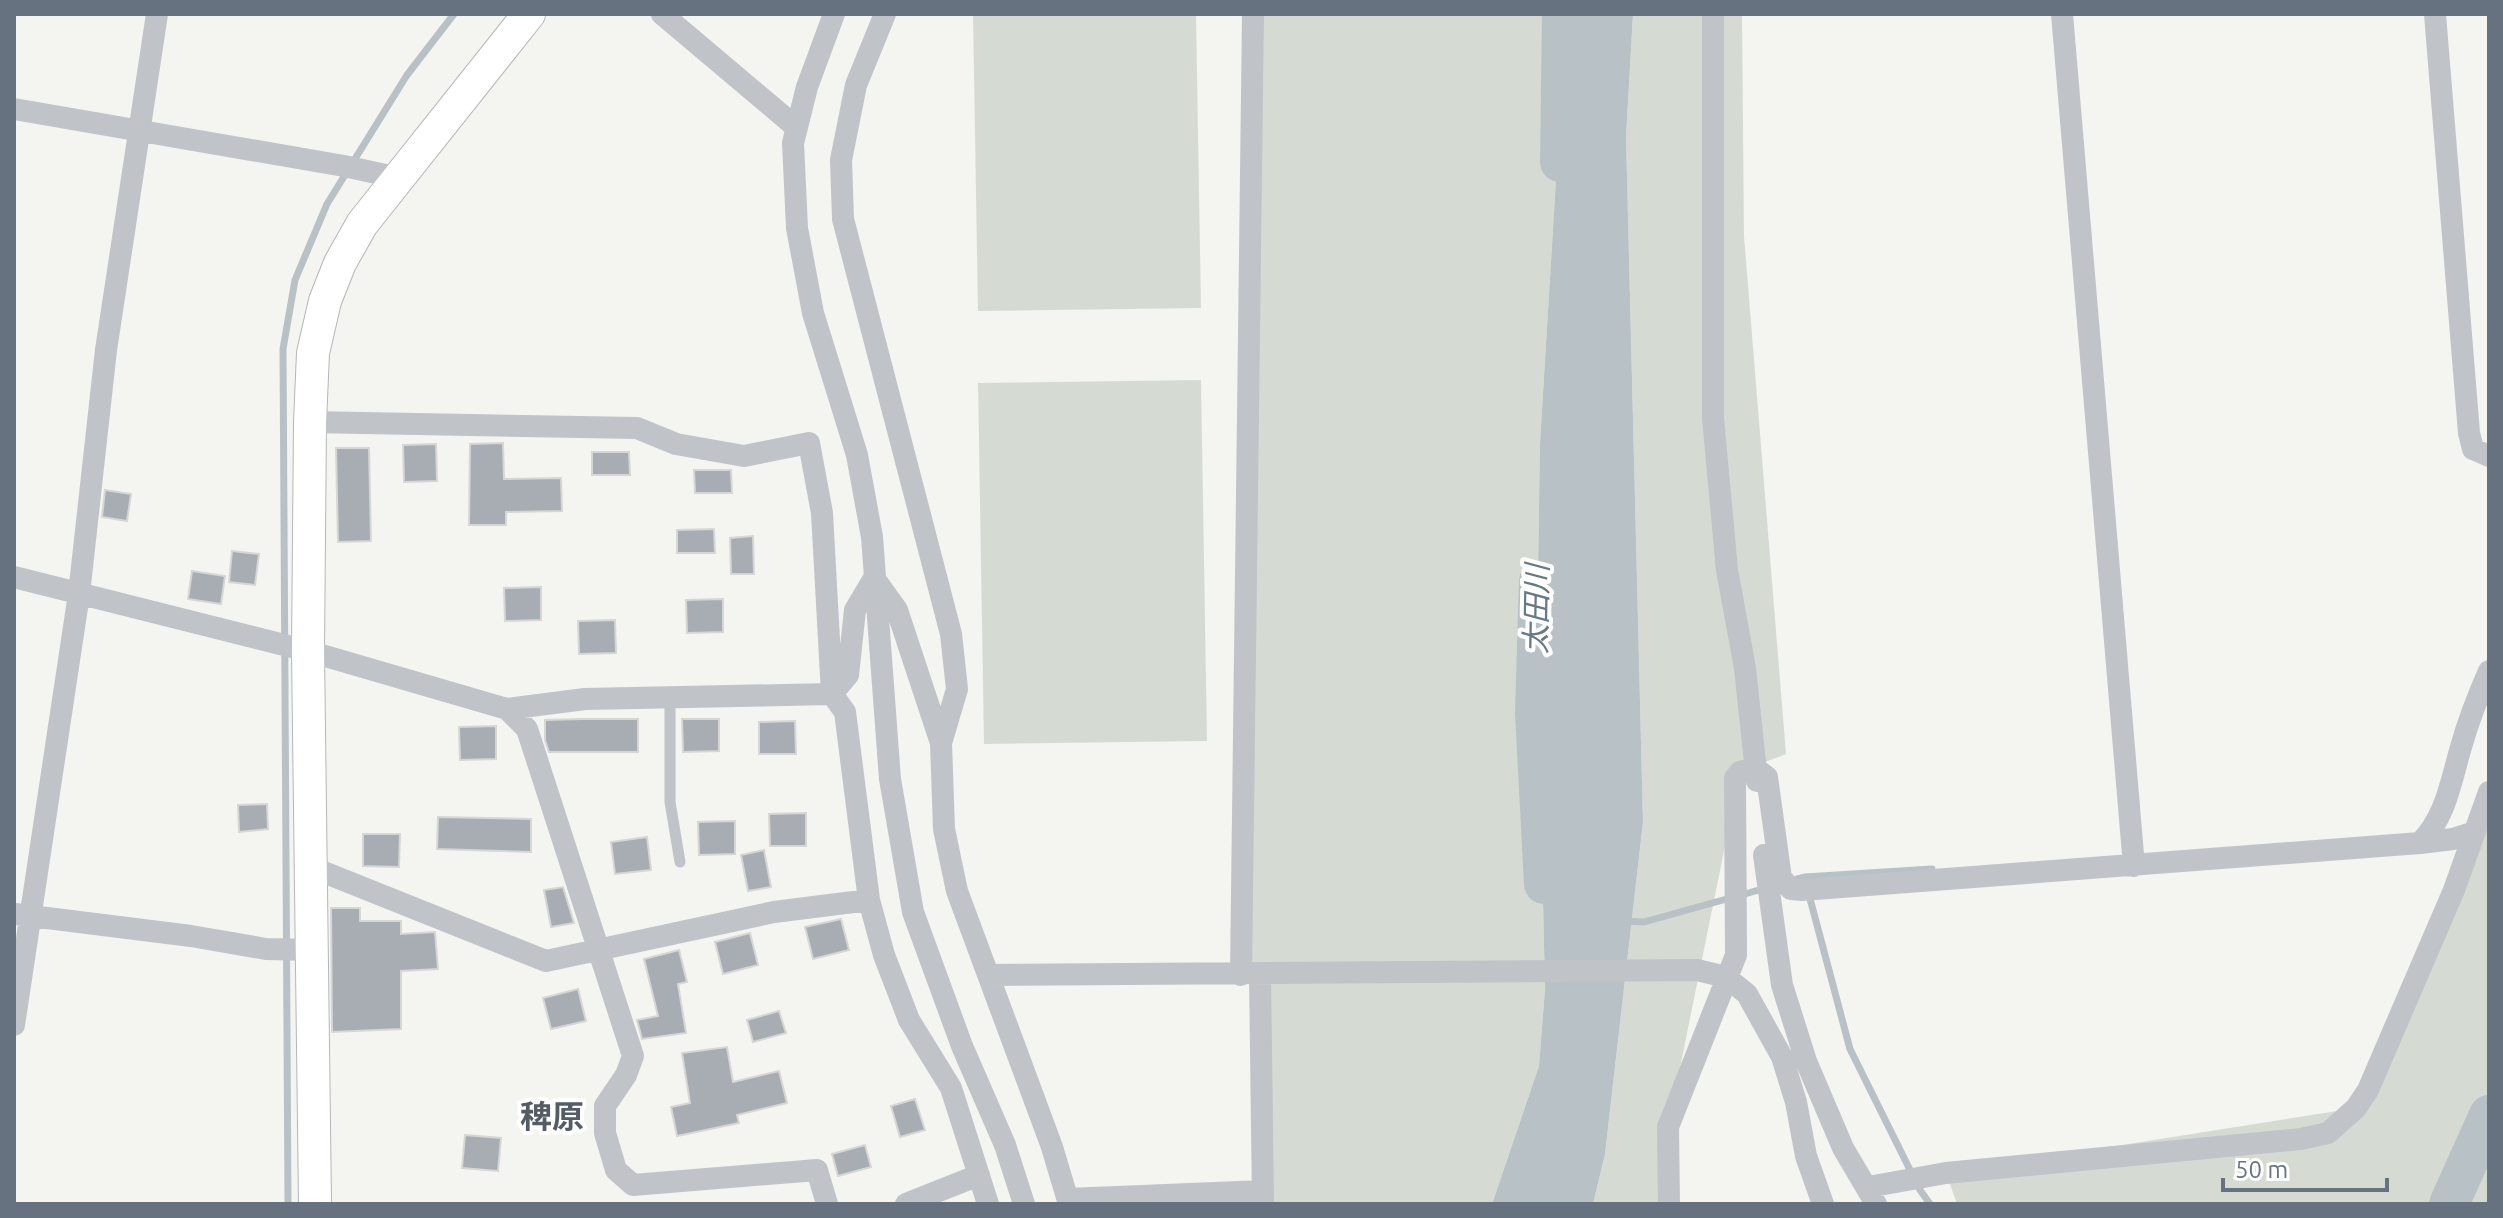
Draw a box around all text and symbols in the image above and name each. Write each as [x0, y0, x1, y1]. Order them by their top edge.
water label: 太田川 [1518, 561, 1554, 654]
district label: 稗原 [520, 1098, 584, 1134]
scale bar [2223, 1142, 2387, 1192]
text: 50 m [2235, 1156, 2288, 1183]

